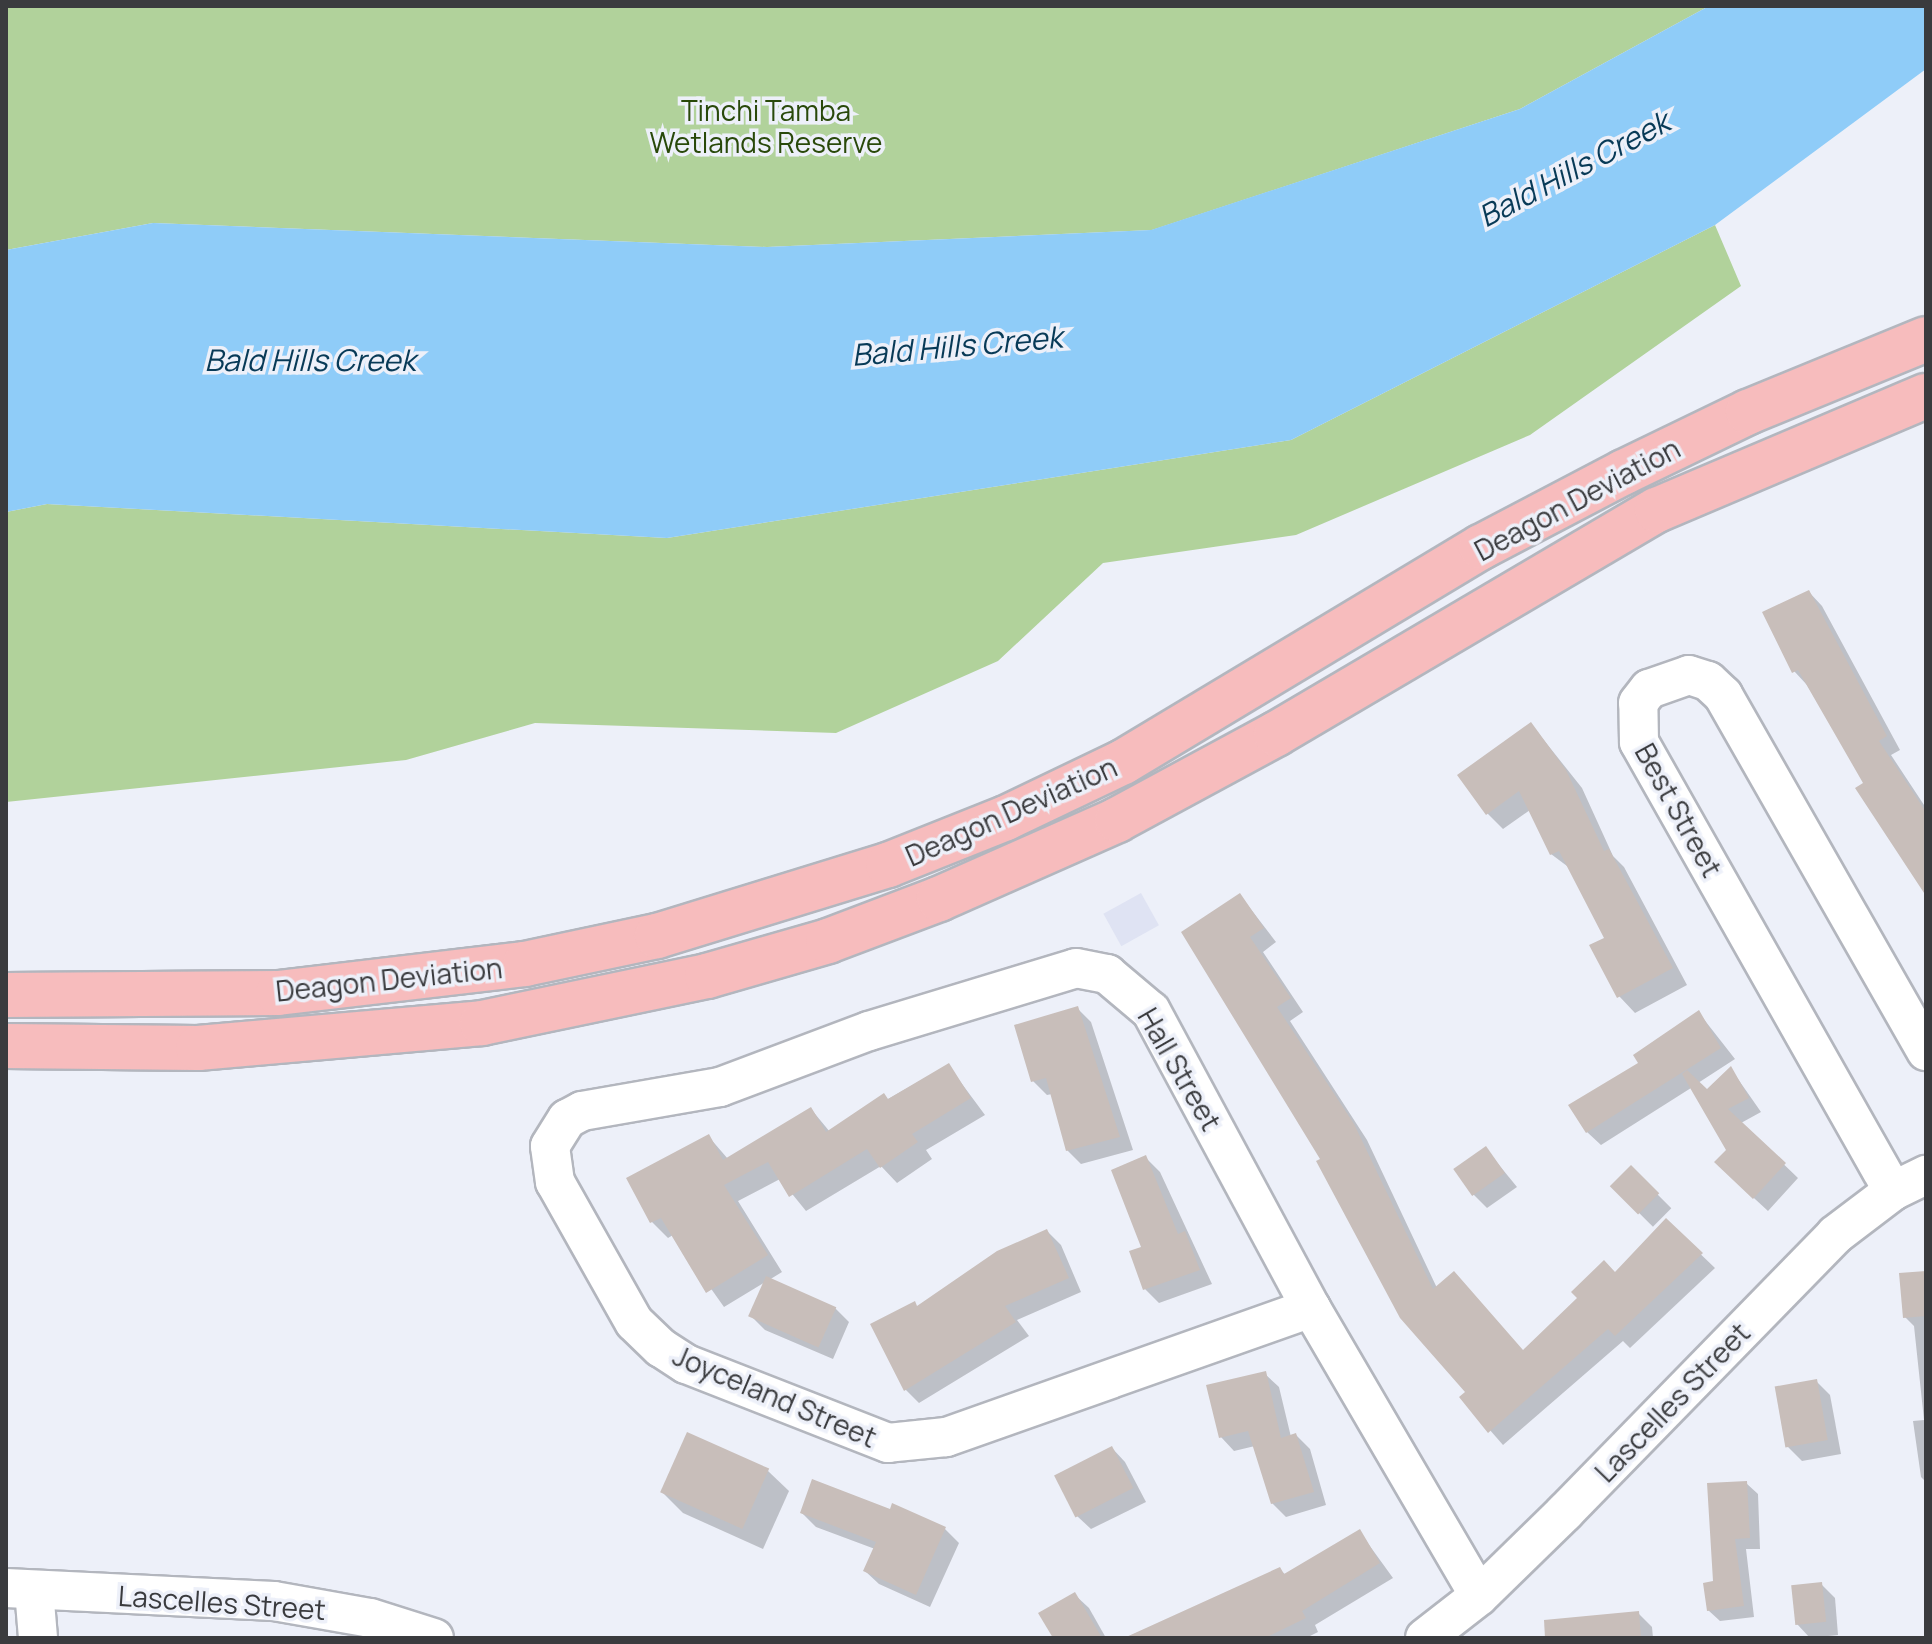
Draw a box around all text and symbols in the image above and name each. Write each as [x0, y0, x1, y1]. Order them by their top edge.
park label: Tinchi Tamba Wetlands Reserve [650, 93, 882, 159]
water label: Bald Hills Creek [1472, 104, 1676, 234]
water label: Bald Hills Creek [850, 319, 1064, 373]
water label: Bald Hills Creek [204, 342, 416, 378]
street label: Deagon Deviation [1469, 431, 1685, 567]
street label: Best Street [1629, 737, 1729, 883]
street label: Deagon Deviation [900, 749, 1122, 873]
street label: Deagon Deviation [274, 950, 504, 1008]
street label: Hall Street [1132, 1002, 1228, 1136]
street label: Lascelles Street [1588, 1316, 1756, 1488]
street label: Joyceland Street [668, 1338, 882, 1454]
street label: Lascelles Street [117, 1578, 327, 1626]

